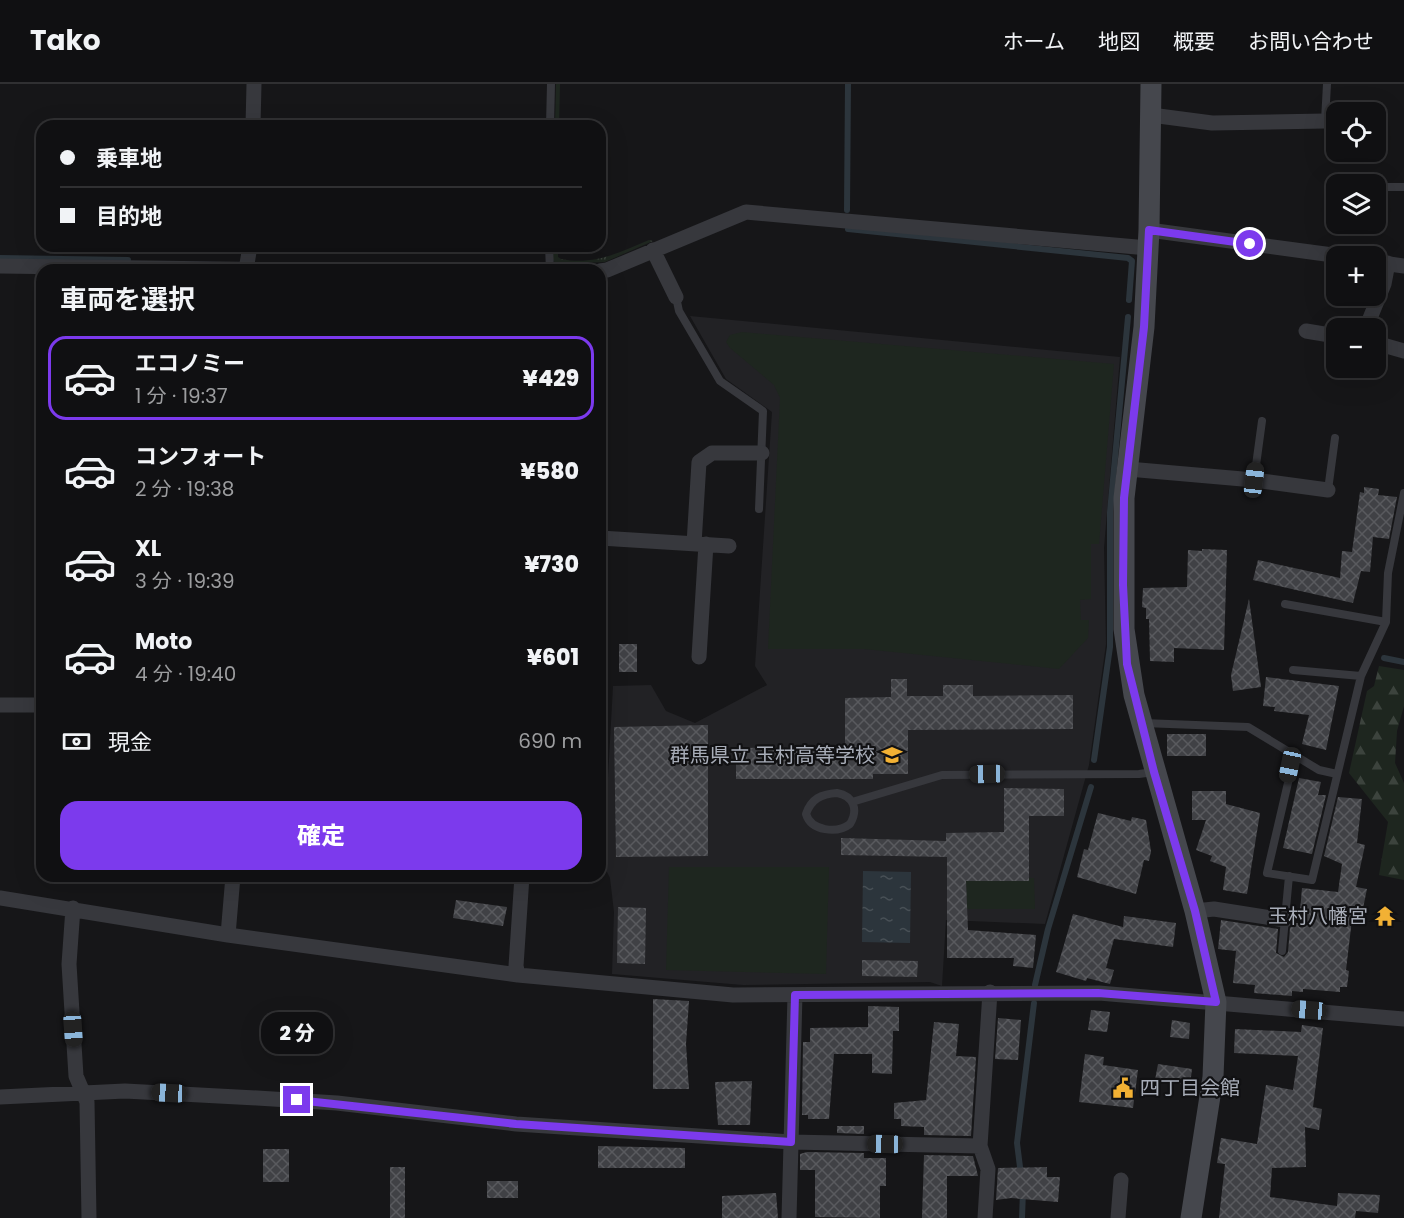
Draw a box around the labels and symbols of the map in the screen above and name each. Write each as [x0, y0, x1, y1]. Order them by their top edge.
route start [1236, 230, 1263, 257]
car [1243, 461, 1265, 499]
place label: 群馬県立 玉村高等学校 [670, 741, 875, 769]
school or university icon: 群馬県立 玉村高等学校 [880, 743, 904, 767]
car [1277, 746, 1303, 784]
car [969, 765, 1005, 783]
place label: 玉村八幡宮 [1268, 902, 1368, 930]
temple icon: 玉村八幡宮 [1373, 904, 1397, 928]
car [1290, 999, 1328, 1021]
car [63, 1010, 83, 1048]
callout: 2 分 [261, 1013, 333, 1055]
place label: 四丁目会館 [1140, 1074, 1240, 1102]
public building icon: 四丁目会館 [1111, 1076, 1135, 1100]
car [151, 1083, 187, 1103]
route end [283, 1086, 310, 1113]
car [867, 1135, 903, 1153]

